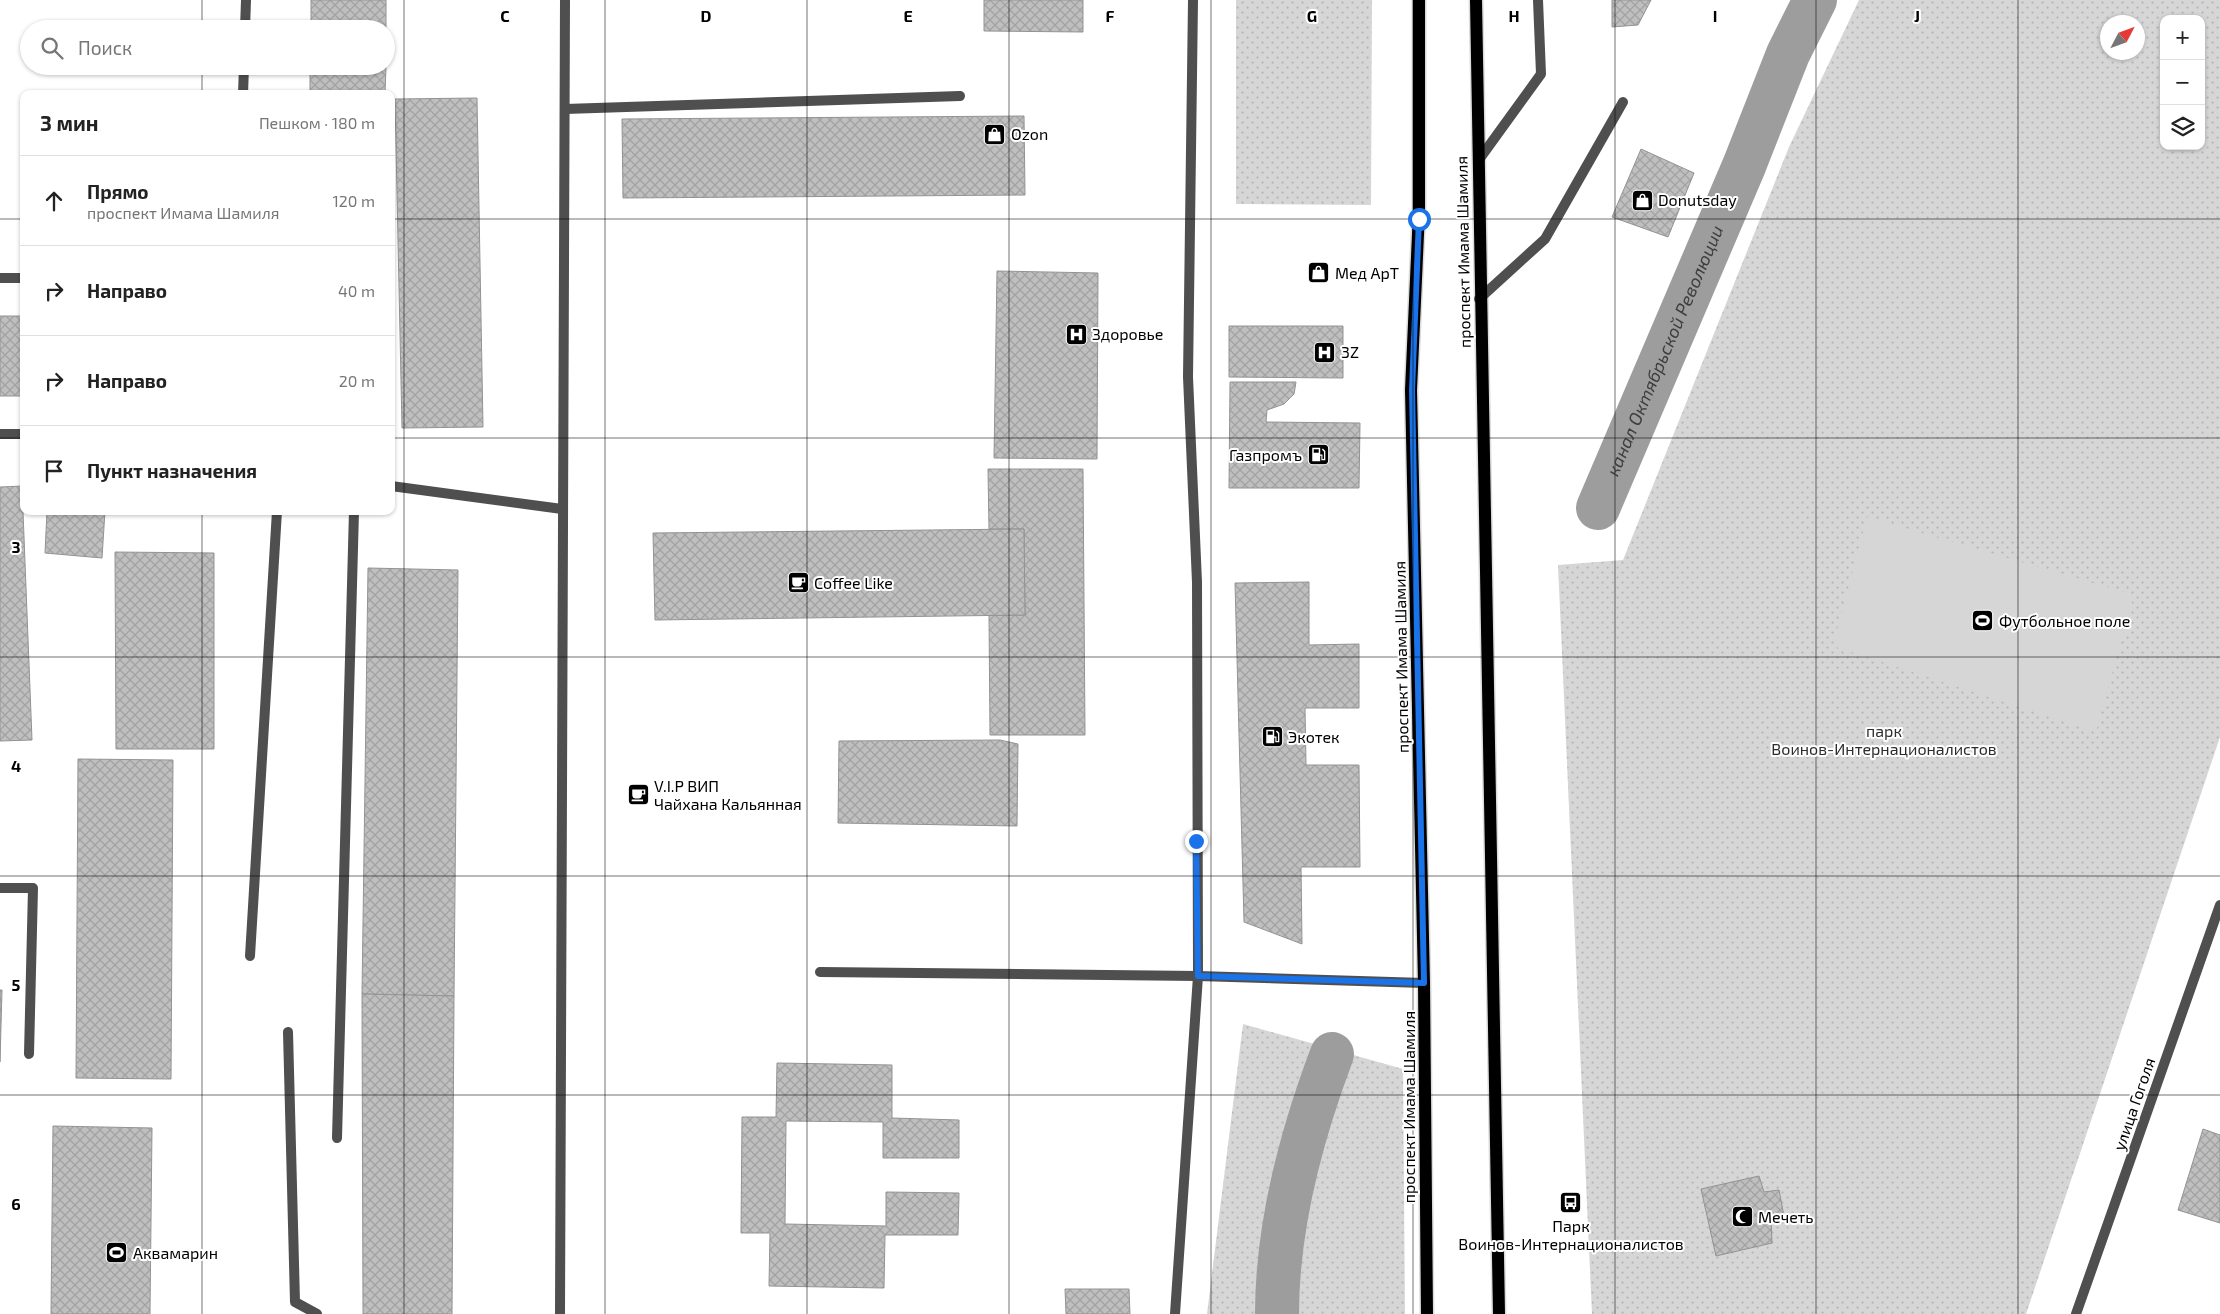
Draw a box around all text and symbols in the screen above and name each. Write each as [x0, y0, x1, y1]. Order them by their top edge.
text: C [500, 6, 510, 25]
text: D [701, 6, 712, 25]
text: E [903, 6, 913, 25]
text: F [1106, 6, 1115, 25]
text: G [1307, 6, 1317, 25]
text: H [1508, 6, 1520, 25]
text: I [1713, 6, 1717, 25]
text: J [1914, 6, 1920, 25]
north arrow [2100, 15, 2145, 60]
map controls [2160, 15, 2205, 150]
button: + [2160, 15, 2205, 60]
search box [20, 20, 395, 75]
icon: search [38, 34, 66, 62]
text: Поиск [78, 36, 132, 59]
button: − [2160, 60, 2205, 105]
button: layers [2160, 105, 2205, 150]
text: 3 мин [40, 110, 98, 135]
text: Пешком · 180 m [259, 113, 375, 132]
shop icon: Ozon [983, 122, 1007, 146]
place label: Ozon [1011, 124, 1048, 143]
street label: проспект Имама Шамиля [1451, 156, 1474, 348]
text: Прямо [87, 180, 149, 203]
icon: ahead [40, 187, 68, 215]
shop icon: Donutsday [1630, 188, 1654, 212]
place label: Donutsday [1658, 190, 1737, 209]
text: 120 m [332, 191, 375, 210]
text: проспект Имама Шамиля [87, 203, 279, 222]
route start [1408, 208, 1431, 231]
water label: канал Октябрьской Революции [1601, 222, 1727, 479]
shop icon: Мед АрТ [1307, 261, 1331, 285]
place label: Мед АрТ [1335, 263, 1399, 282]
icon: right [40, 277, 68, 305]
text: Направо [87, 279, 167, 302]
text: 40 m [338, 281, 375, 300]
hospital icon: Здоровье [1064, 322, 1088, 346]
place label: Здоровье [1092, 324, 1164, 343]
hospital icon: 3Z [1313, 340, 1337, 364]
place label: 3Z [1341, 342, 1359, 361]
icon: right [40, 367, 68, 395]
text: Направо [87, 369, 167, 392]
text: 20 m [339, 371, 375, 390]
fuel station icon: Газпромъ [1306, 443, 1330, 467]
place label: Газпромъ [1229, 445, 1302, 464]
icon: arrive [40, 457, 68, 485]
text: Пункт назначения [87, 459, 257, 482]
text: 3 [11, 537, 21, 556]
street label: проспект Имама Шамиля [1389, 561, 1412, 753]
cafe icon: Coffee Like [786, 571, 810, 595]
place label: Coffee Like [814, 573, 893, 592]
sports icon: Футбольное поле [1971, 609, 1995, 633]
place label: Футбольное поле [1999, 611, 2130, 631]
park label: парк Воинов-Интернационалистов [1771, 721, 1997, 758]
fuel station icon: Экотек [1260, 725, 1284, 749]
place label: Экотек [1288, 727, 1340, 746]
text: 4 [11, 756, 21, 775]
place label: V.I.P ВИП Чайхана Кальянная [654, 776, 802, 813]
cafe icon: V.I.P ВИП Чайхана Кальянная [626, 783, 650, 807]
route end [1185, 830, 1208, 853]
text: 5 [12, 975, 21, 994]
street label: проспект Имама Шамиля [1399, 1011, 1418, 1203]
street label: улица Гоголя [2109, 1055, 2159, 1153]
bus stop icon: Парк Воинов-Интернационалистов [1559, 1190, 1583, 1214]
text: 6 [11, 1194, 21, 1213]
mosque icon: Мечеть [1730, 1205, 1754, 1229]
place label: Мечеть [1758, 1207, 1814, 1226]
place label: Парк Воинов-Интернационалистов [1458, 1216, 1684, 1253]
sports icon: Аквамарин [105, 1241, 129, 1265]
place label: Аквамарин [133, 1243, 218, 1262]

